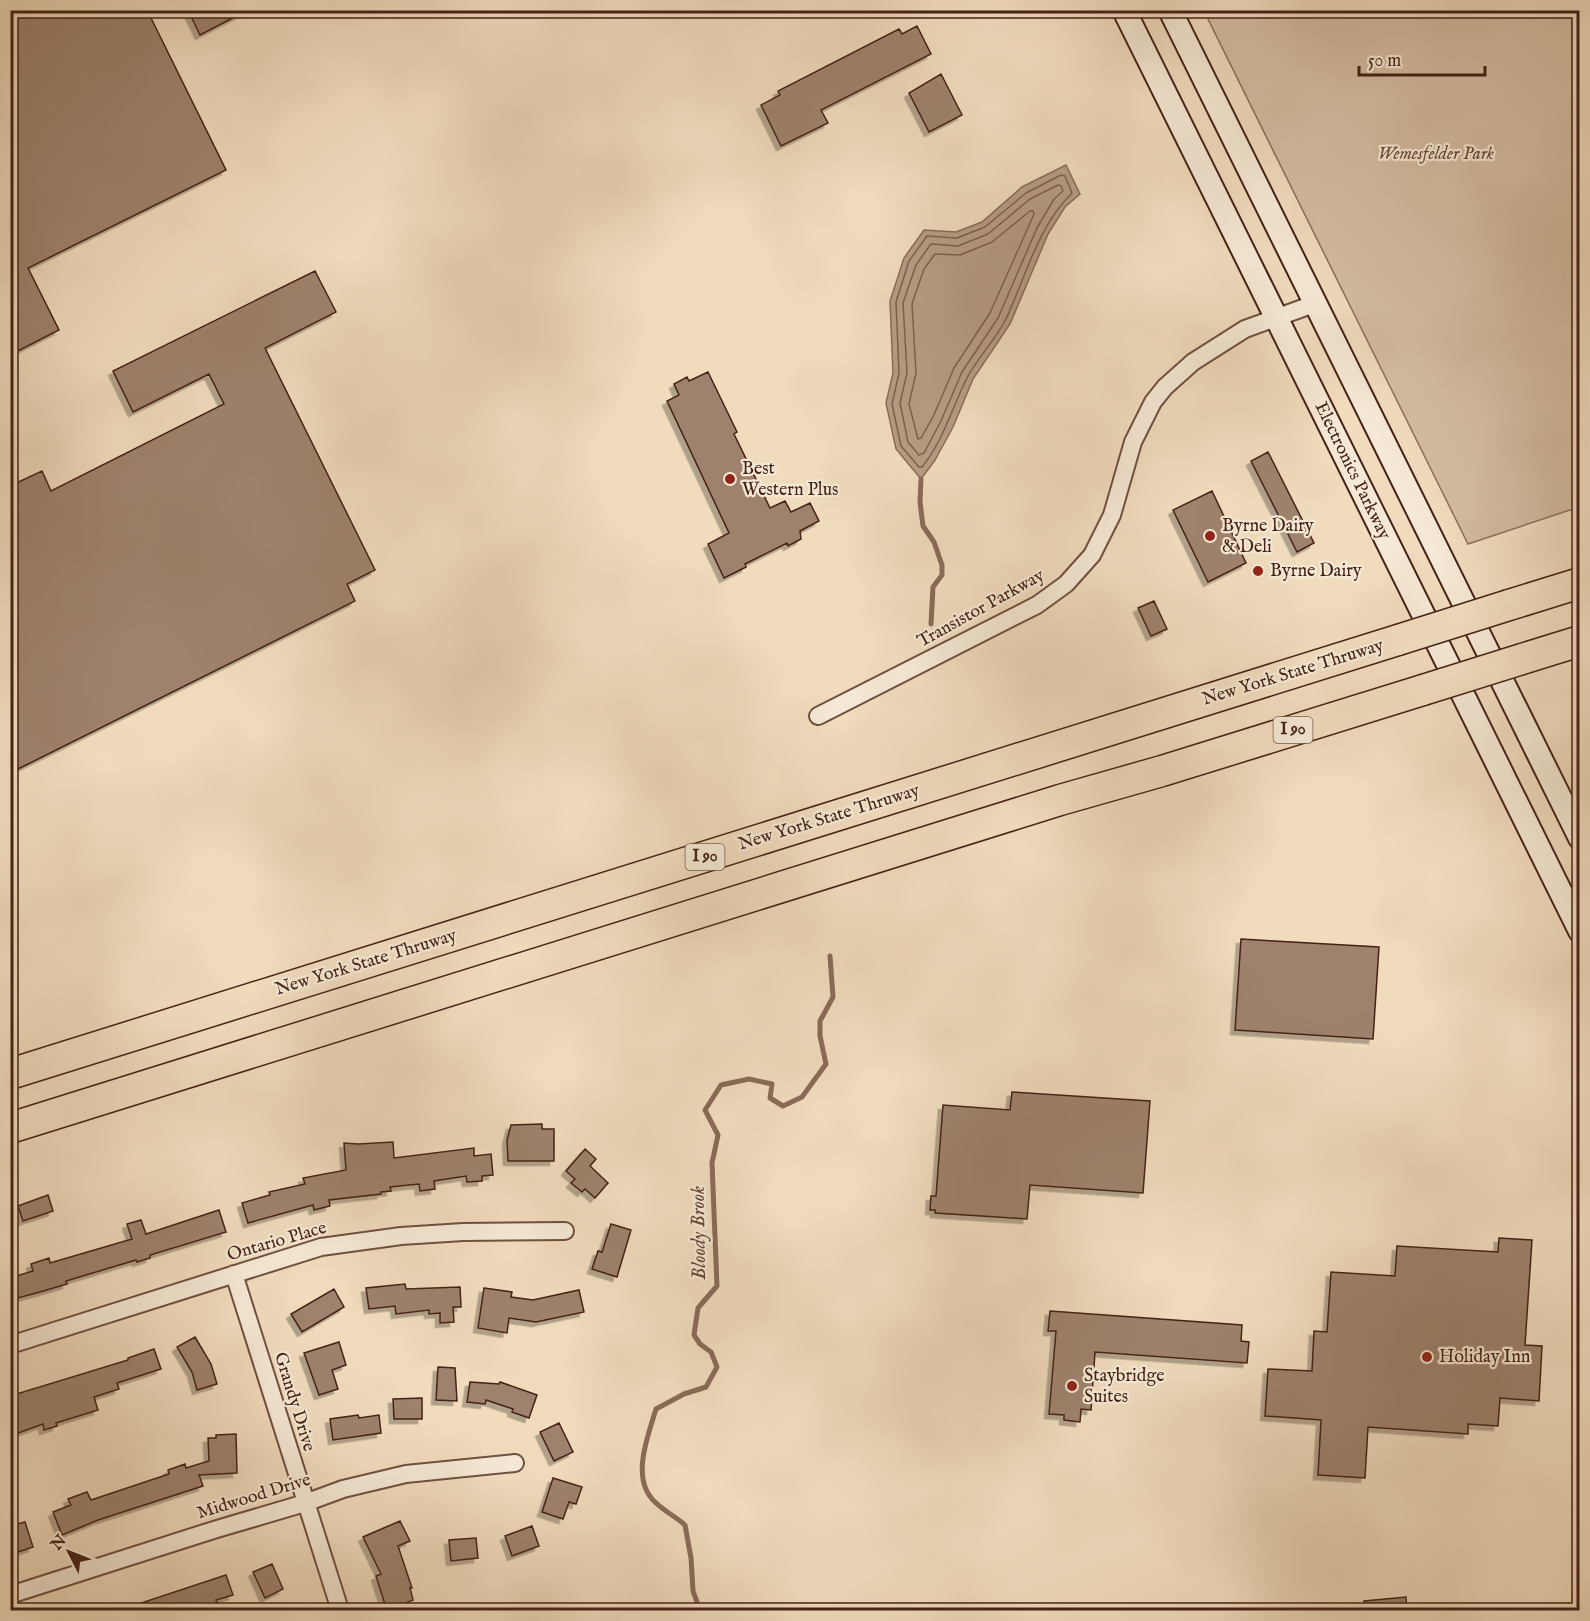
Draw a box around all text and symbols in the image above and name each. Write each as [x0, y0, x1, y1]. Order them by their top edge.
scale bar [1359, 39, 1485, 77]
text: 50 m [1368, 50, 1401, 73]
park label: Wemesfelder Park [1378, 143, 1494, 166]
street label: Electronics Parkway [1309, 398, 1395, 544]
place label: Best Western Plus [742, 458, 838, 502]
marker: Best Western Plus [723, 472, 737, 486]
place label: Byrne Dairy & Deli [1222, 515, 1314, 559]
marker: Byrne Dairy & Deli [1203, 529, 1217, 543]
place label: Byrne Dairy [1270, 560, 1362, 583]
street label: Transistor Parkway [913, 564, 1049, 653]
marker: Byrne Dairy [1251, 564, 1265, 578]
street label: New York State Thruway [1199, 634, 1387, 712]
road number: I 90 [1274, 717, 1312, 743]
street label: New York State Thruway [735, 779, 923, 857]
road number: I 90 [686, 844, 724, 870]
street label: New York State Thruway [272, 924, 460, 1002]
water label: Bloody Brook [686, 1186, 712, 1280]
street label: Ontario Place [225, 1217, 329, 1267]
place label: Holiday Inn [1439, 1346, 1531, 1369]
street label: Grandy Drive [268, 1350, 320, 1454]
marker: Holiday Inn [1420, 1350, 1434, 1364]
place label: Staybridge Suites [1084, 1365, 1164, 1409]
marker: Staybridge Suites [1065, 1379, 1079, 1393]
street label: Midwood Drive [194, 1469, 314, 1525]
north arrow [39, 1522, 99, 1582]
text: N [47, 1531, 72, 1556]

